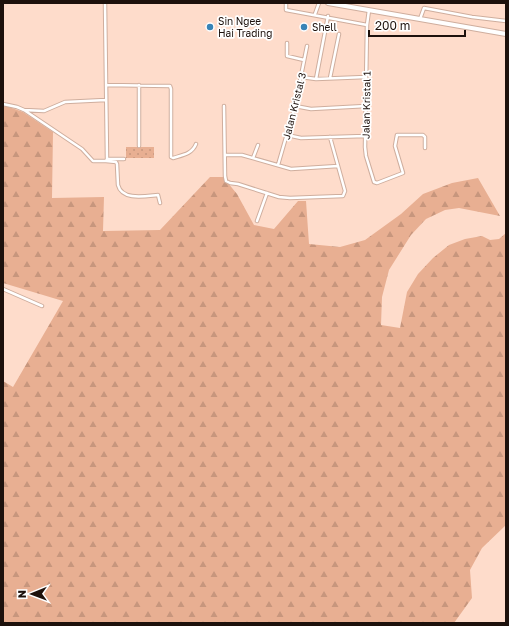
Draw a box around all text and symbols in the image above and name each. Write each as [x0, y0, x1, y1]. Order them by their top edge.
scale bar [369, 12, 465, 38]
place label: Sin Ngee Hai Trading [218, 15, 272, 39]
text: 200 m [375, 18, 410, 33]
place label: Shell [312, 21, 337, 33]
marker: Sin Ngee Hai Trading [205, 22, 215, 32]
marker: Shell [299, 22, 309, 32]
street label: Jalan Kristal 3 [280, 71, 308, 141]
street label: Jalan Kristal 1 [359, 71, 373, 139]
north arrow [12, 574, 52, 614]
text: N [15, 590, 28, 598]

